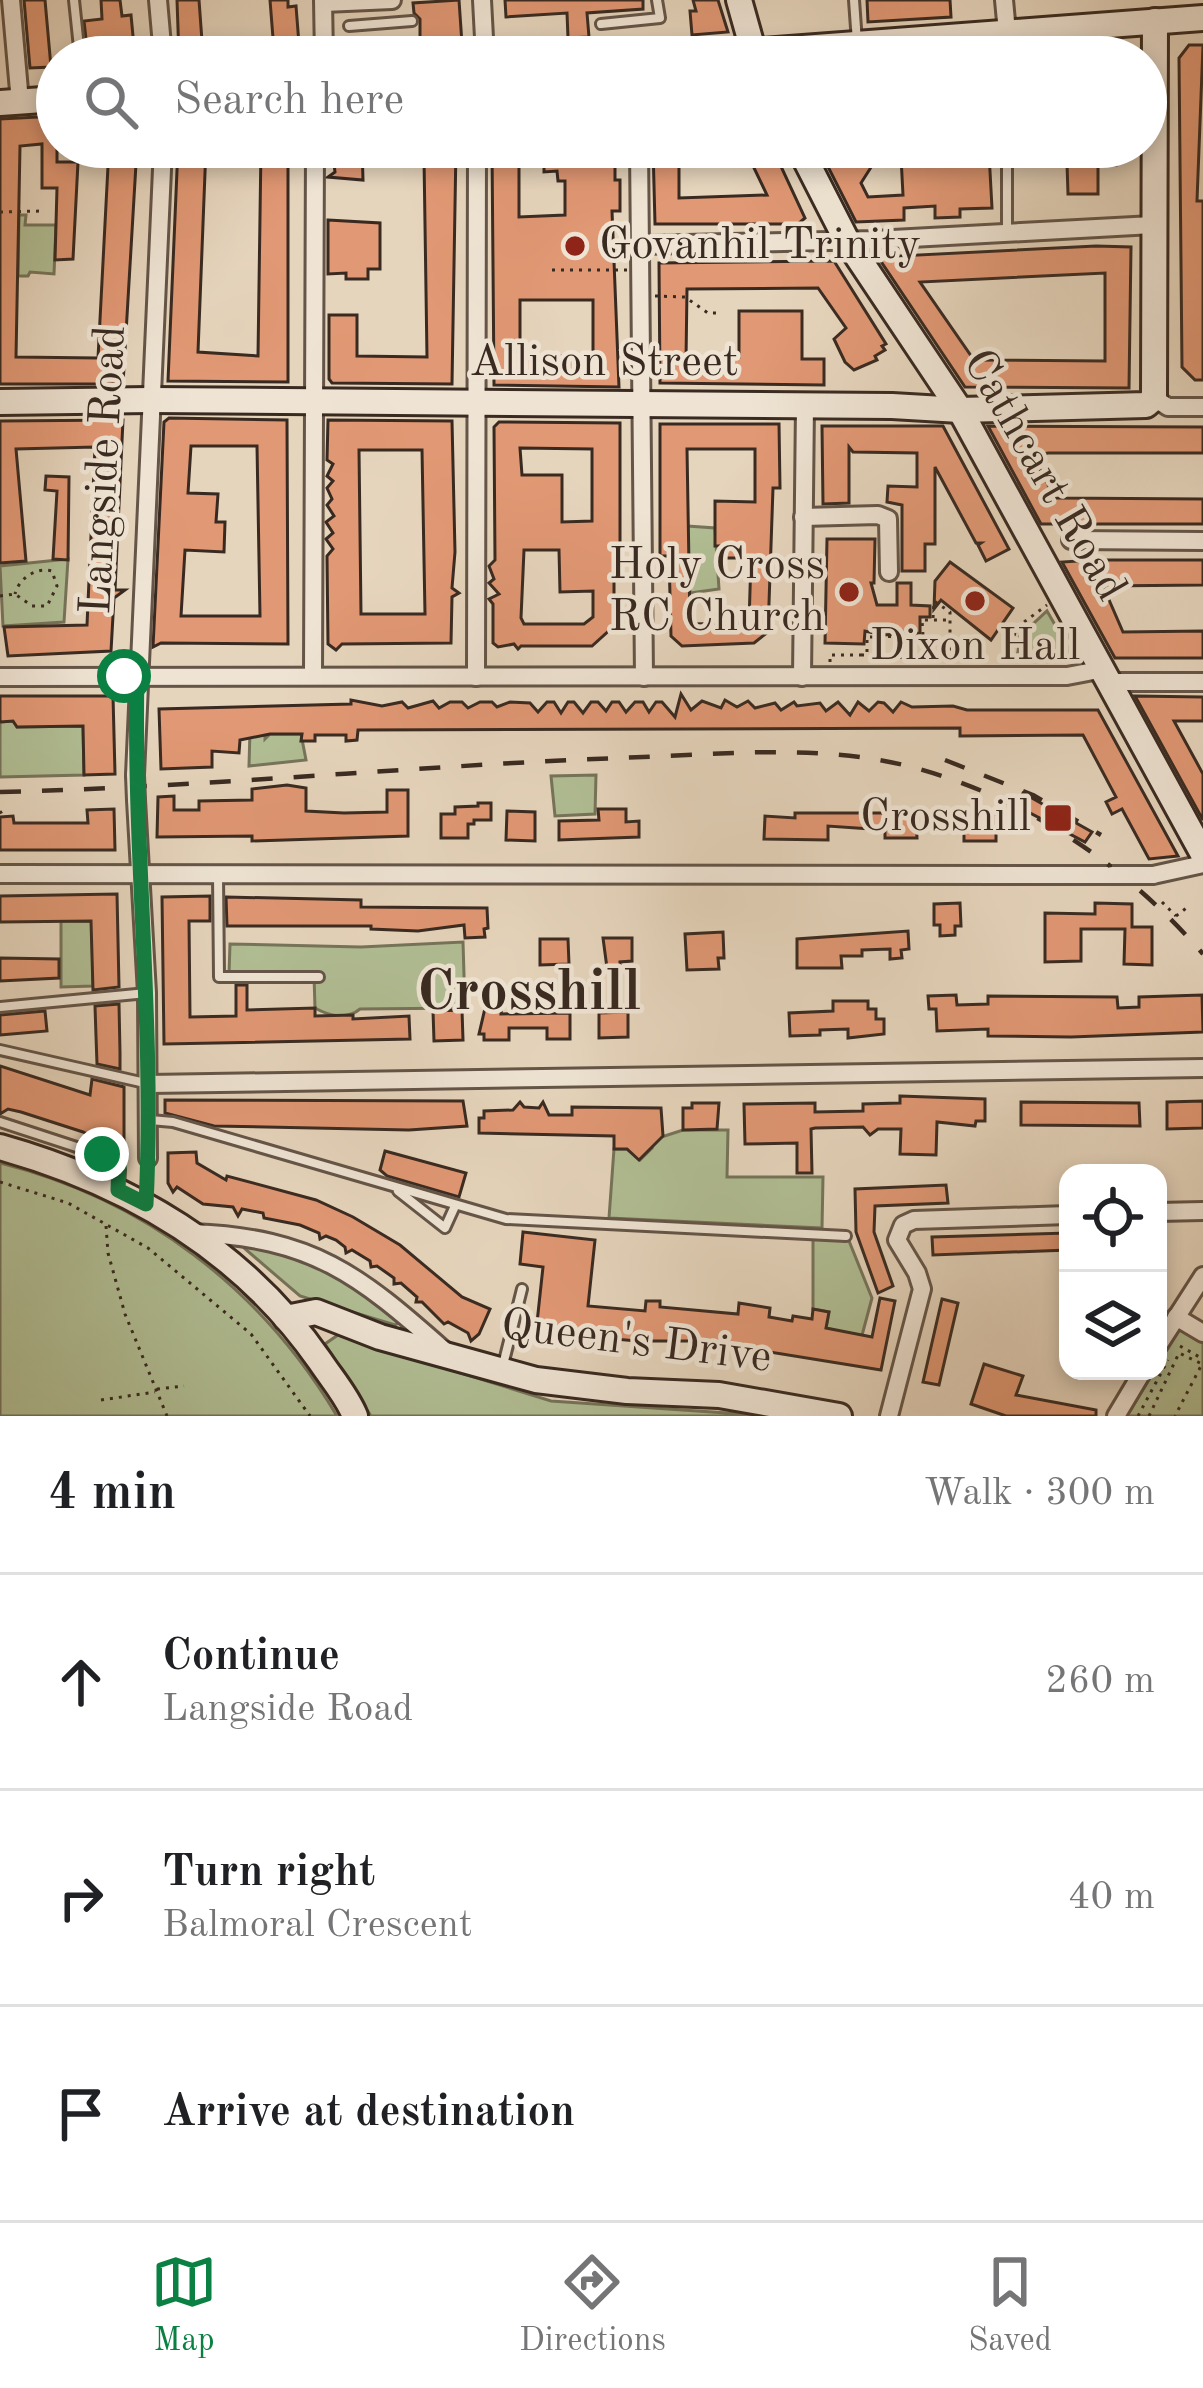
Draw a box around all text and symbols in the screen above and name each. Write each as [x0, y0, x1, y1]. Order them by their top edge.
search box [36, 36, 1167, 168]
icon: search [78, 69, 144, 135]
text: Search here [174, 79, 404, 124]
place label: Govanhil Trinity [599, 224, 921, 269]
marker: Govanhil Trinity [562, 233, 588, 259]
street label: Langside Road [75, 324, 135, 616]
street label: Allison Street [470, 341, 738, 386]
street label: Cathcart Road [953, 343, 1133, 609]
place label: Holy Cross RC Church [609, 544, 825, 641]
marker: Holy Cross RC Church [836, 579, 862, 605]
marker: Dixon Hall [962, 588, 988, 614]
place label: Dixon Hall [870, 625, 1080, 670]
route start [97, 649, 151, 703]
place label: Crosshill [860, 796, 1031, 841]
marker: Crosshill [1042, 802, 1074, 834]
district label: Crosshill [417, 966, 641, 1023]
route end [75, 1127, 129, 1181]
map controls [1059, 1164, 1167, 1380]
button: locate [1059, 1164, 1167, 1272]
button: layers [1059, 1272, 1167, 1380]
street label: Queen's Drive [498, 1304, 774, 1382]
text: 4 min [48, 1469, 176, 1520]
text: Walk · 300 m [924, 1474, 1155, 1513]
text: Continue [162, 1635, 340, 1680]
icon: ahead [48, 1649, 114, 1715]
text: 260 m [1045, 1662, 1155, 1701]
text: Langside Road [162, 1690, 413, 1729]
text: Turn right [162, 1851, 375, 1896]
icon: right [48, 1865, 114, 1931]
text: 40 m [1068, 1878, 1155, 1917]
text: Balmoral Crescent [162, 1906, 472, 1945]
icon: arrive [48, 2081, 114, 2147]
text: Arrive at destination [162, 2091, 575, 2136]
tab: Map [151, 2249, 217, 2362]
tab: Directions [519, 2249, 666, 2362]
tab: Saved [968, 2249, 1052, 2362]

